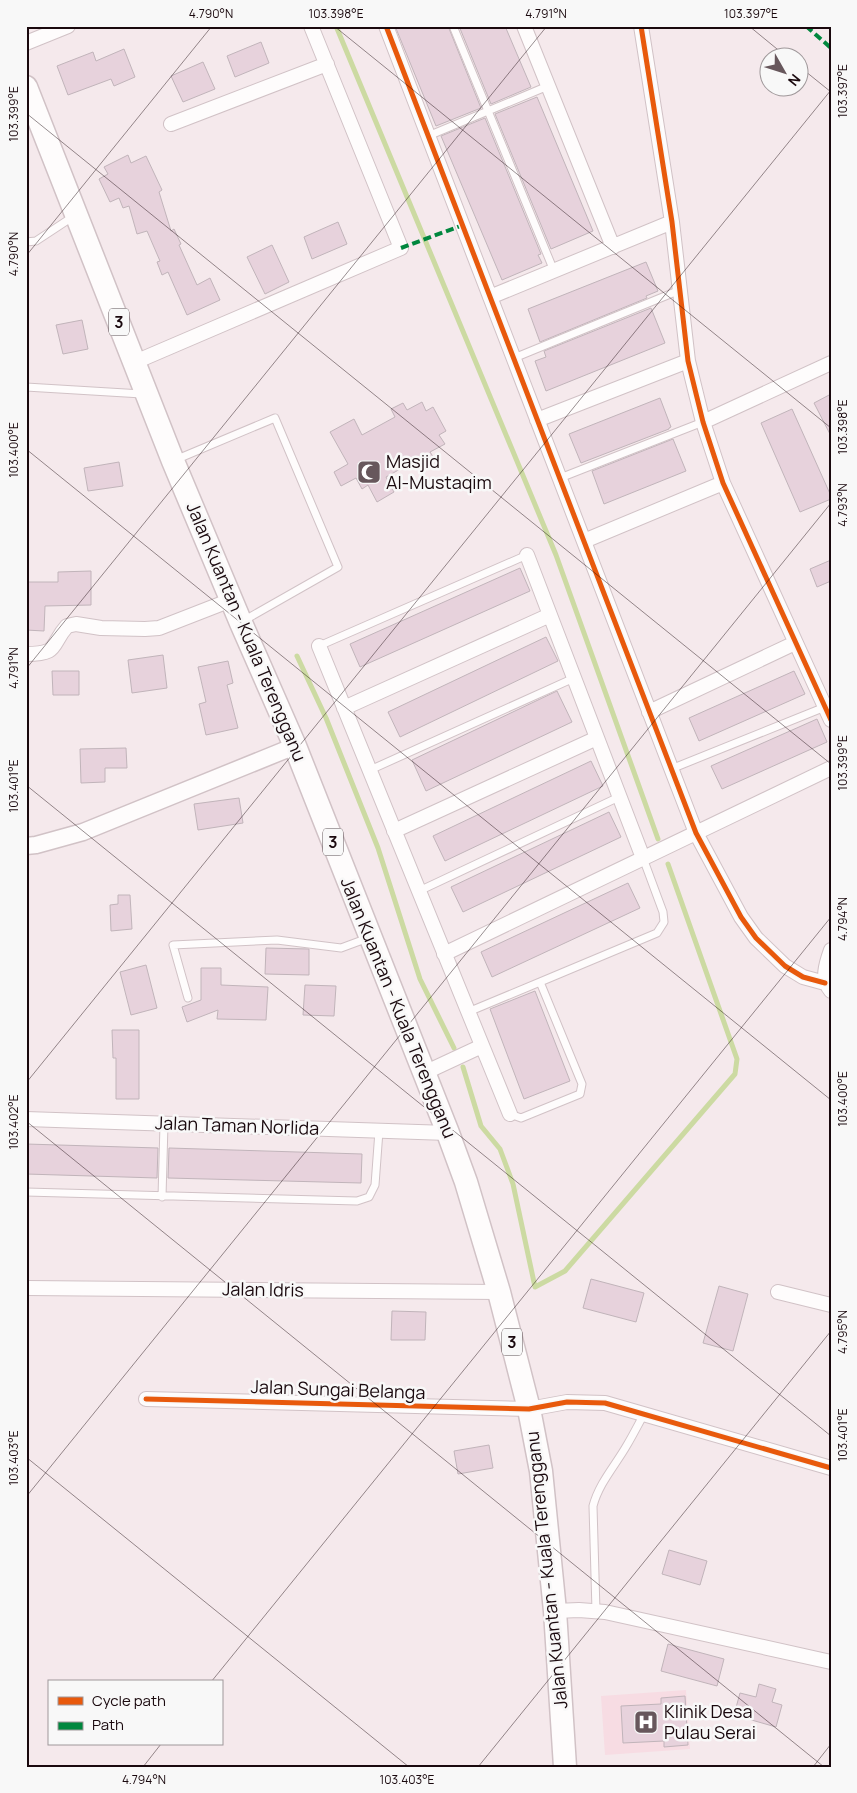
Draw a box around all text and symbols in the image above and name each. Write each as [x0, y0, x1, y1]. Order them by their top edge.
text: 4.790°N [189, 5, 233, 22]
text: 103.398°E [309, 5, 364, 22]
text: 4.791°N [525, 5, 567, 22]
text: 103.397°E [724, 5, 778, 22]
north arrow [760, 48, 810, 98]
text: 103.397°E [834, 64, 851, 118]
text: N [784, 71, 805, 90]
text: 103.399°E [5, 86, 22, 142]
text: 4.790°N [5, 232, 22, 276]
road number: 3 [109, 308, 129, 336]
text: 103.398°E [834, 399, 851, 454]
text: 103.400°E [5, 422, 22, 478]
place label: Masjid Al-Mustaqim [386, 449, 492, 494]
mosque icon: Masjid Al-Mustaqim [356, 459, 382, 485]
text: 4.793°N [834, 483, 851, 527]
street label: Jalan Kuantan - Kuala Terengganu [181, 498, 313, 765]
text: 4.791°N [5, 647, 22, 689]
text: 103.399°E [834, 735, 851, 791]
text: 103.401°E [5, 759, 22, 813]
road number: 3 [323, 829, 343, 856]
street label: Jalan Kuantan - Kuala Terengganu [335, 874, 462, 1142]
text: 4.794°N [834, 897, 851, 941]
text: 103.400°E [834, 1071, 851, 1127]
text: 103.402°E [5, 1094, 22, 1150]
street label: Jalan Taman Norlida [154, 1110, 320, 1140]
street label: Jalan Idris [222, 1276, 304, 1302]
text: 4.795°N [834, 1310, 851, 1354]
road number: 3 [502, 1328, 522, 1355]
street label: Jalan Sungai Belanga [250, 1374, 426, 1404]
text: 103.401°E [834, 1408, 851, 1462]
text: 103.403°E [5, 1430, 22, 1485]
street label: Jalan Kuantan - Kuala Terengganu [519, 1430, 573, 1710]
legend [48, 1680, 222, 1746]
text: Cycle path [92, 1690, 166, 1711]
place label: Klinik Desa Pulau Serai [664, 1699, 756, 1744]
hospital icon: Klinik Desa Pulau Serai [633, 1709, 659, 1735]
text: Path [92, 1714, 124, 1735]
text: 4.794°N [122, 1771, 166, 1788]
text: 103.403°E [380, 1771, 435, 1788]

